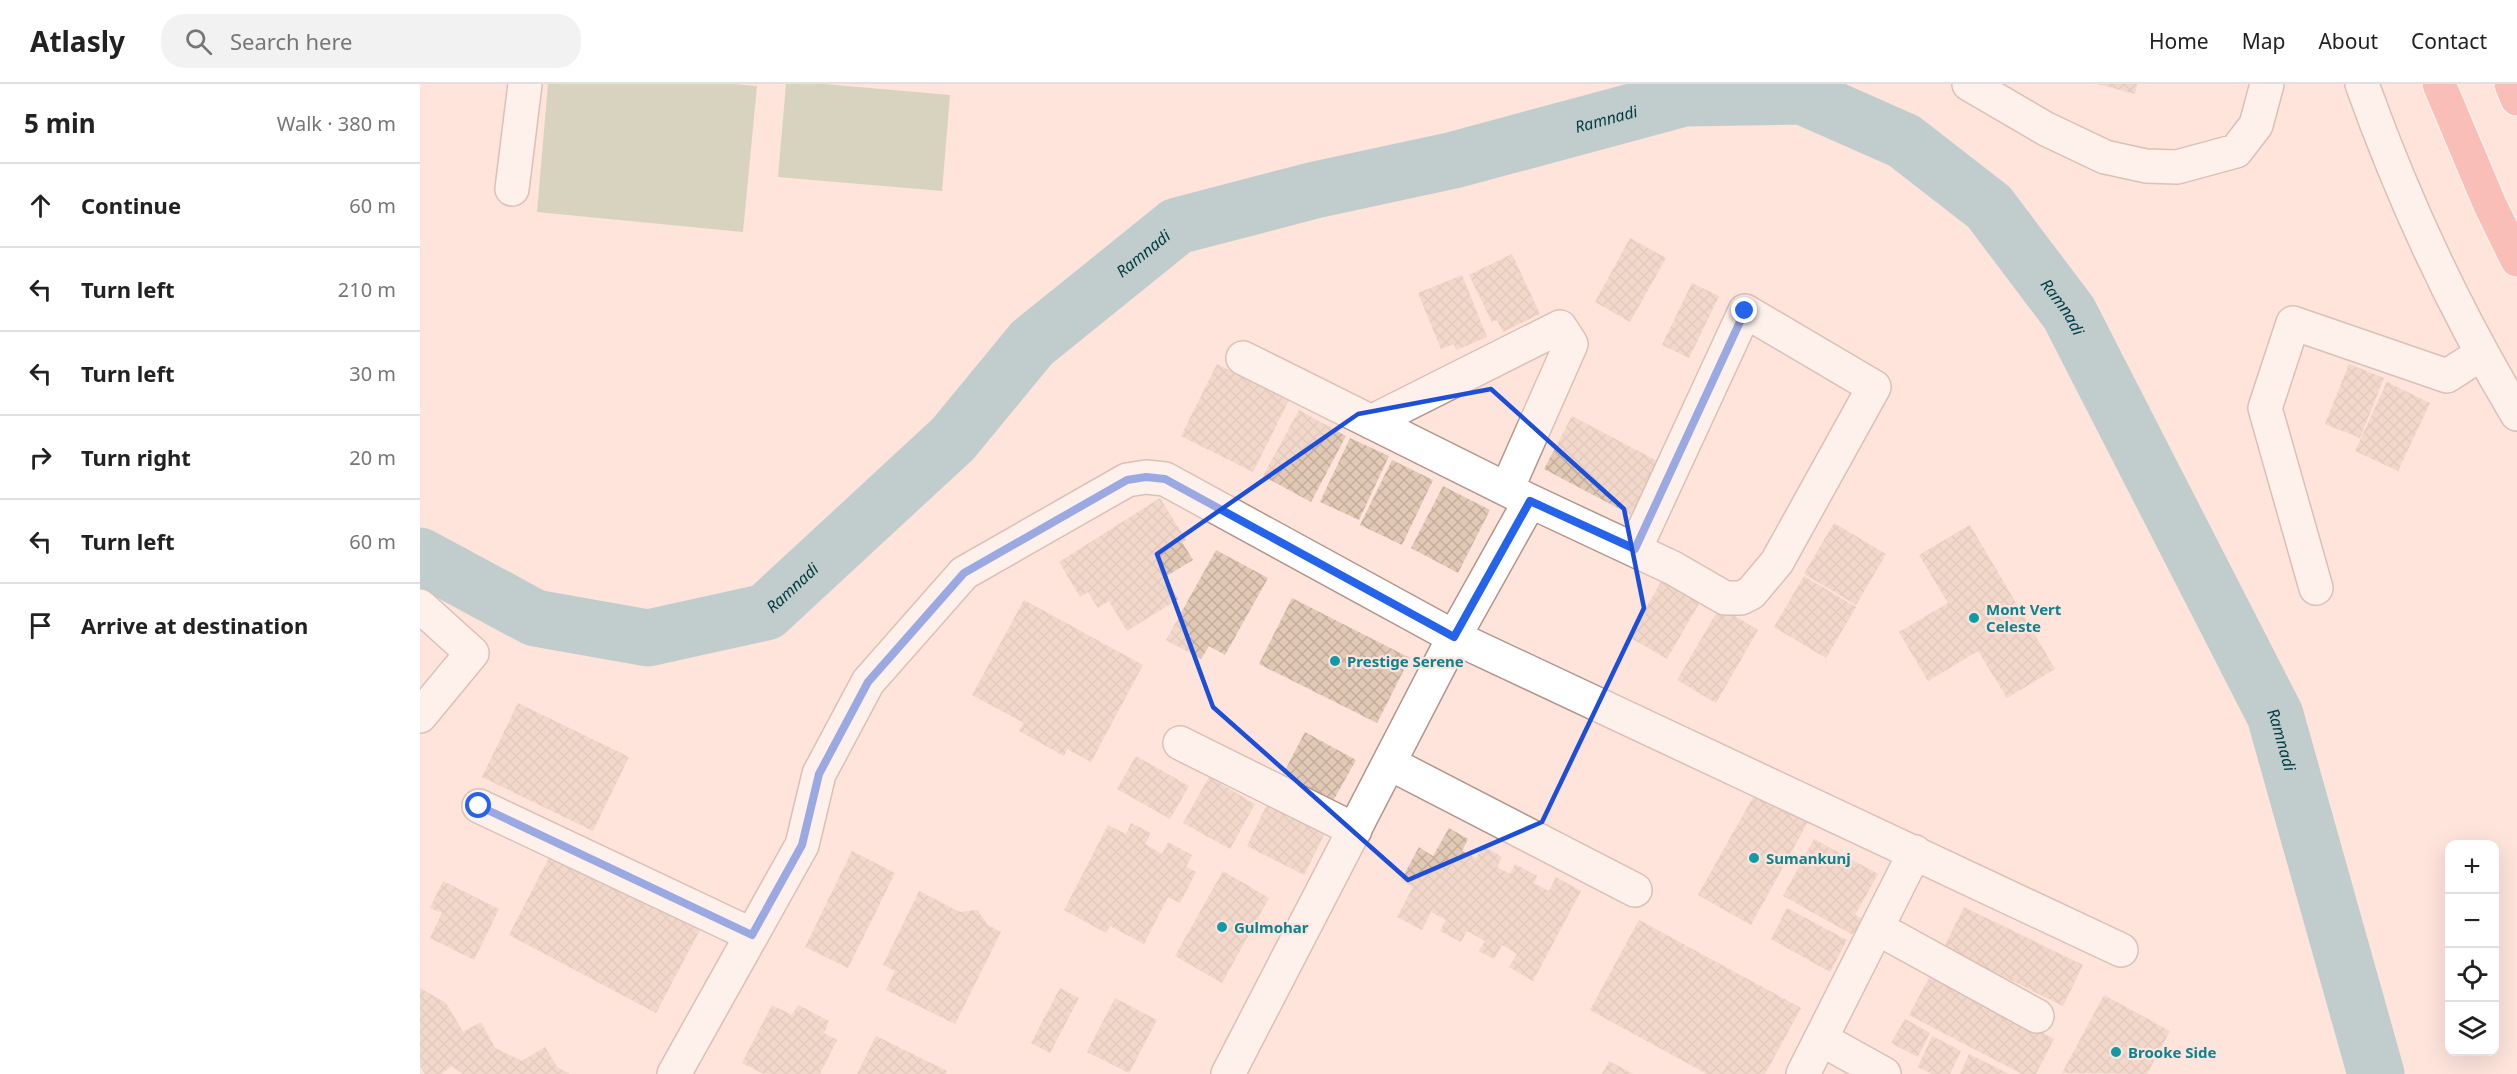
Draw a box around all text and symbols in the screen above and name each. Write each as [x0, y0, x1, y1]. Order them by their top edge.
search box [161, 14, 581, 68]
text: Atlasly [30, 22, 125, 60]
icon: search [182, 25, 215, 58]
text: Search here [230, 26, 352, 56]
text: Home [2149, 27, 2209, 55]
text: Map [2242, 27, 2285, 55]
text: About [2318, 27, 2378, 55]
text: Contact [2411, 27, 2487, 55]
water label: Ramnadi [1572, 100, 1641, 138]
text: 5 min [24, 105, 96, 141]
text: Walk · 380 m [277, 110, 396, 137]
icon: ahead [24, 189, 57, 222]
text: Continue [81, 190, 181, 220]
text: 60 m [349, 192, 396, 219]
water label: Ramnadi [1111, 224, 1176, 282]
icon: left [24, 273, 57, 306]
text: Turn left [81, 274, 175, 304]
water label: Ramnadi [2036, 274, 2090, 340]
text: 210 m [338, 276, 396, 303]
route end [1731, 297, 1757, 323]
icon: left [24, 357, 57, 390]
text: Turn left [81, 358, 175, 388]
text: 30 m [349, 360, 396, 387]
icon: right [24, 441, 57, 474]
text: Turn right [81, 442, 191, 472]
text: 20 m [349, 444, 396, 471]
icon: left [24, 525, 57, 558]
text: Turn left [81, 526, 175, 556]
text: 60 m [349, 528, 396, 555]
water label: Ramnadi [761, 557, 824, 618]
place label: Mont Vert Celeste [1986, 599, 2062, 636]
icon: arrive [24, 609, 57, 642]
text: Arrive at destination [81, 610, 308, 640]
marker: Mont Vert Celeste [1967, 611, 1981, 625]
place label: Prestige Serene [1347, 651, 1464, 671]
marker: Prestige Serene [1328, 654, 1342, 668]
water label: Ramnadi [2262, 704, 2301, 774]
route start [465, 792, 491, 818]
map controls [2445, 840, 2499, 1056]
button: + [2445, 840, 2499, 894]
place label: Sumankunj [1766, 848, 1851, 868]
marker: Sumankunj [1747, 851, 1761, 865]
button: − [2445, 894, 2499, 948]
place label: Gulmohar [1234, 917, 1309, 937]
marker: Gulmohar [1215, 920, 1229, 934]
button: locate [2445, 948, 2499, 1002]
button: layers [2445, 1002, 2499, 1056]
place label: Brooke Side [2128, 1042, 2217, 1062]
marker: Brooke Side [2109, 1045, 2123, 1059]

